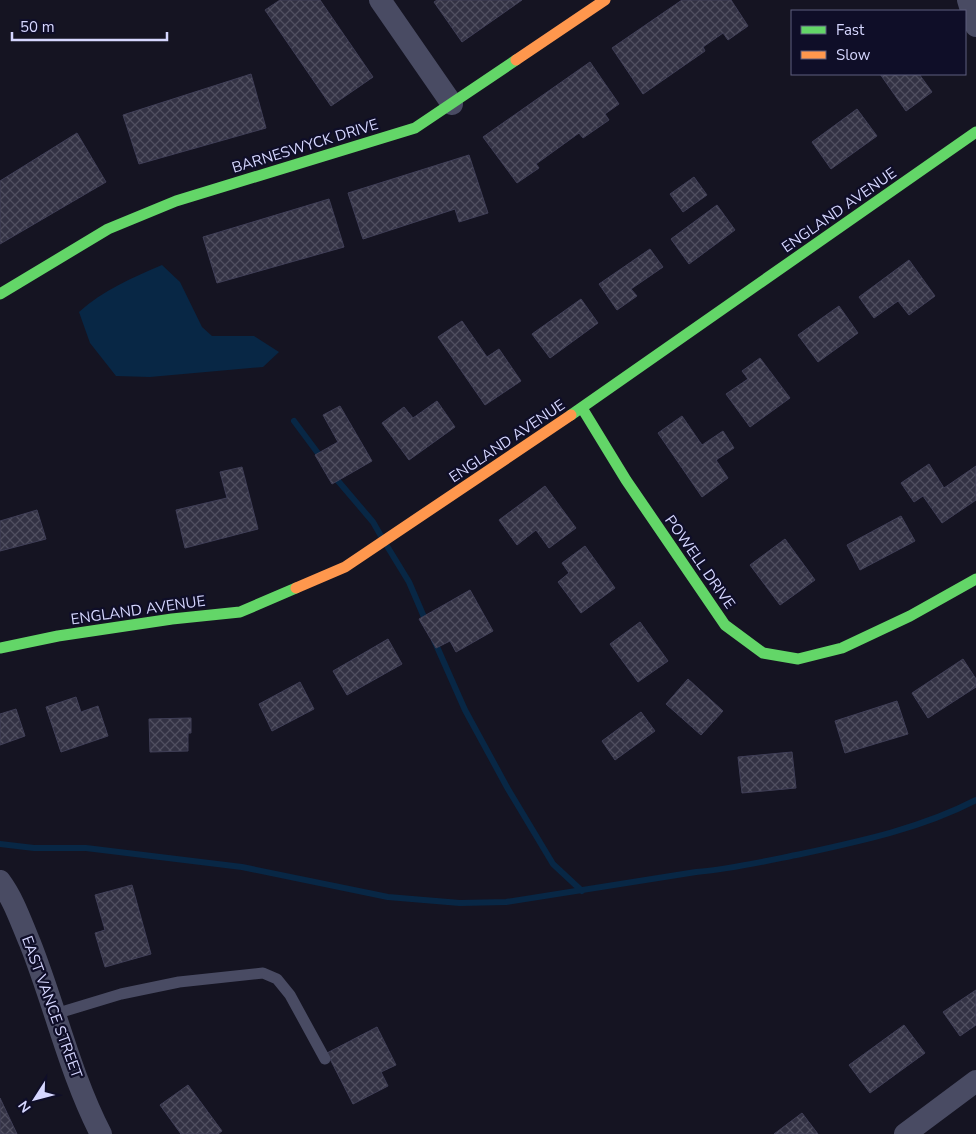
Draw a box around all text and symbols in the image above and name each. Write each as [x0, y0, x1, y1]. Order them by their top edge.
scale bar [12, 10, 168, 42]
legend [791, 10, 966, 75]
text: 50 m [20, 17, 55, 37]
text: Fast [836, 20, 865, 40]
text: Slow [836, 45, 871, 65]
street label: BARNESWYCK DRIVE [229, 114, 381, 178]
street label: ENGLAND AVENUE [778, 163, 900, 257]
street label: ENGLAND AVENUE [445, 395, 569, 487]
street label: POWELL DRIVE [660, 511, 740, 613]
street label: ENGLAND AVENUE [69, 591, 207, 629]
street label: EAST VANCE STREET [17, 933, 87, 1081]
north arrow [10, 1074, 60, 1124]
text: N [14, 1097, 36, 1116]

